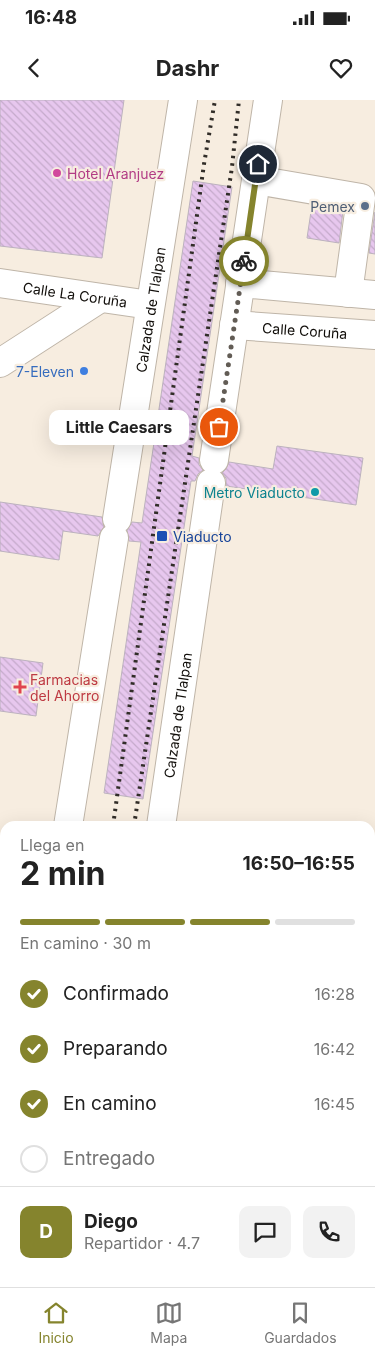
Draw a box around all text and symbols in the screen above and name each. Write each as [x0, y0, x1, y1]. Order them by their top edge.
text: 16:48 [25, 6, 77, 29]
icon: back [20, 54, 48, 82]
icon: heart [327, 54, 355, 82]
text: Dashr [156, 55, 219, 81]
pin [237, 143, 279, 185]
icon: home [244, 150, 272, 178]
place label: Hotel Aranjuez [67, 165, 164, 182]
marker: Hotel Aranjuez [51, 167, 63, 179]
place label: Pemex [310, 198, 355, 215]
marker: Pemex [359, 200, 371, 212]
courier [219, 236, 269, 286]
street label: Calzada de Tlalpan [132, 246, 168, 374]
icon: bike [230, 247, 258, 275]
street label: Calle La Coruña [22, 278, 128, 310]
street label: Calle Coruña [262, 319, 348, 342]
place label: 7-Eleven [16, 363, 74, 380]
marker: 7-Eleven [78, 365, 90, 377]
pin [198, 406, 240, 448]
callout: Little Caesars [49, 410, 189, 444]
icon: bag [205, 413, 233, 441]
text: Little Caesars [66, 417, 172, 437]
place label: Metro Viaducto [204, 484, 305, 501]
marker: Metro Viaducto [309, 486, 321, 498]
place label: Viaducto [173, 528, 232, 545]
marker: Viaducto [155, 529, 169, 543]
street label: Calzada de Tlalpan [160, 651, 195, 779]
place label: Farmacias del Ahorro [30, 671, 99, 704]
marker: Farmacias del Ahorro [14, 681, 26, 693]
text: Llega en [20, 835, 84, 855]
text: 16:50–16:55 [243, 852, 355, 875]
text: 2 min [20, 854, 106, 893]
text: En camino · 30 m [20, 933, 151, 953]
icon: check [20, 980, 48, 1008]
text: Confirmado [63, 982, 169, 1005]
text: 16:28 [314, 984, 355, 1004]
icon: check [20, 1035, 48, 1063]
text: Preparando [63, 1037, 168, 1060]
text: 16:42 [314, 1039, 355, 1059]
icon: check [20, 1090, 48, 1118]
text: En camino [63, 1092, 157, 1115]
text: 16:45 [314, 1094, 355, 1114]
text: Entregado [63, 1147, 155, 1170]
button: chat [239, 1206, 291, 1258]
button: phone [303, 1206, 355, 1258]
text: Diego [84, 1210, 138, 1233]
text: D [39, 1220, 53, 1243]
text: Repartidor · 4.7 [84, 1233, 200, 1253]
tab: Inicio [38, 1299, 74, 1346]
tab: Mapa [150, 1299, 187, 1346]
tab: Guardados [264, 1299, 337, 1346]

